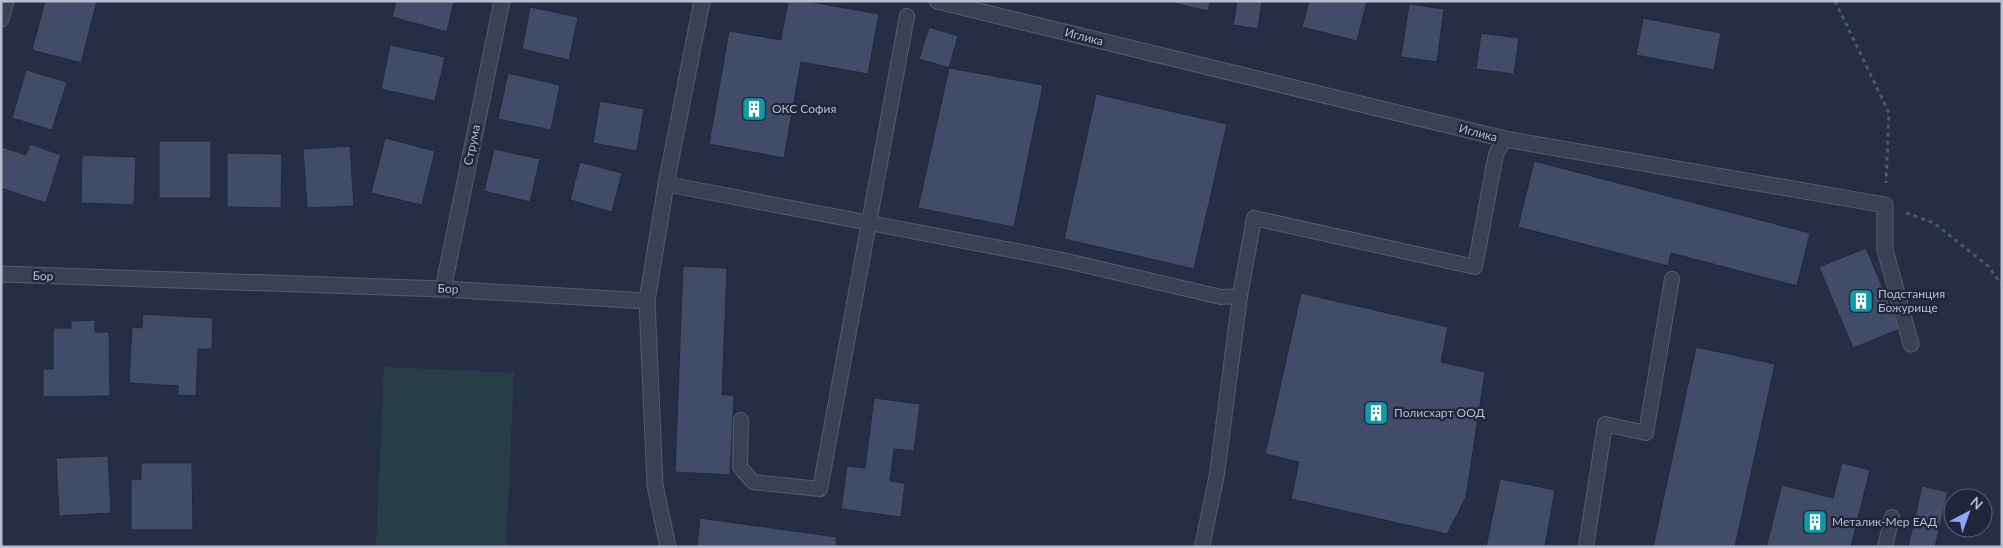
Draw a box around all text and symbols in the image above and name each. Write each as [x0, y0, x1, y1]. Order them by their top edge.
street label: Иглика [1063, 24, 1105, 49]
building icon: ОКС София [741, 96, 767, 122]
place label: ОКС София [772, 101, 836, 116]
street label: Иглика [1457, 120, 1499, 145]
street label: Струма [460, 123, 483, 167]
street label: Бор [32, 268, 54, 283]
street label: Бор [437, 280, 459, 297]
place label: Подстанция Божурище [1878, 286, 1945, 315]
building icon: Подстанция Божурище [1848, 288, 1874, 314]
building icon: Полисхарт ООД [1363, 400, 1389, 426]
place label: Полисхарт ООД [1394, 405, 1485, 420]
north arrow [1943, 488, 1993, 538]
text: N [1967, 493, 1987, 513]
building icon: Металик-Мер ЕАД [1802, 509, 1828, 535]
place label: Металик-Мер ЕАД [1832, 514, 1938, 529]

